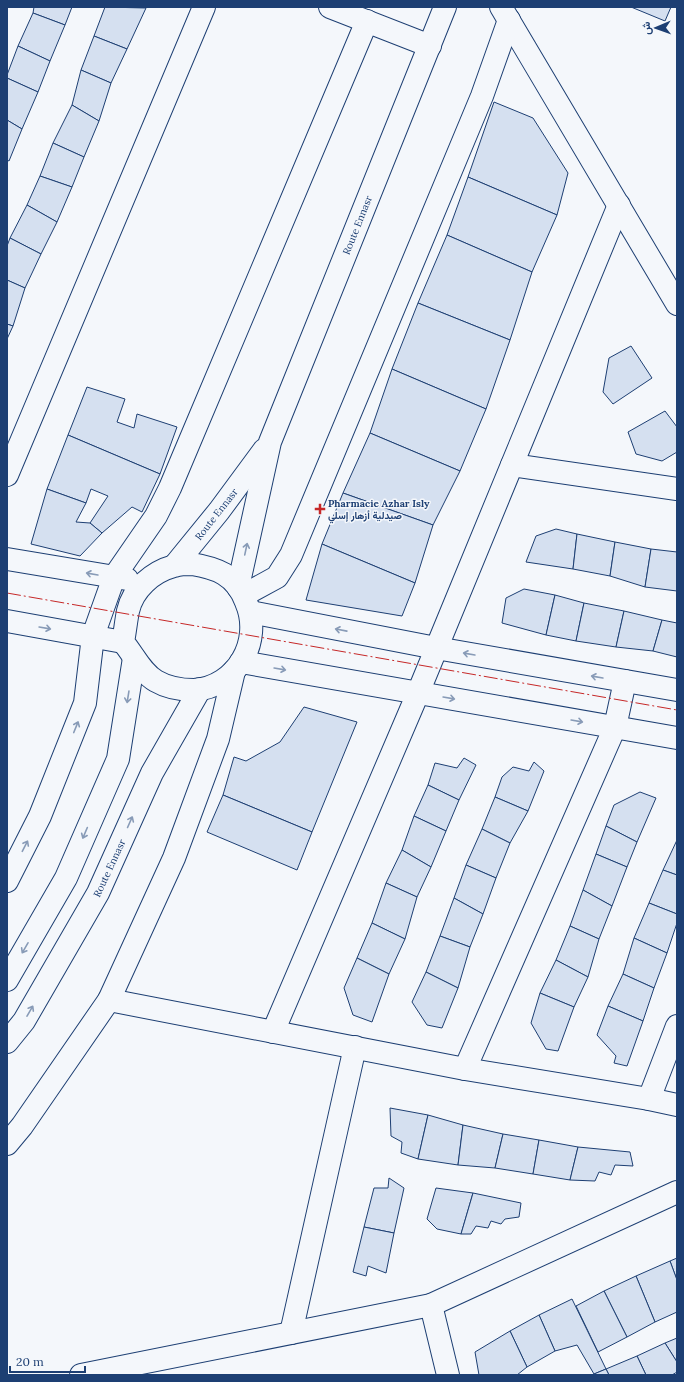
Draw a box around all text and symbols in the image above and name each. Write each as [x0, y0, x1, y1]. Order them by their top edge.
north arrow [636, 8, 676, 48]
text: ش [639, 21, 653, 35]
street label: Route Ennasr [340, 193, 375, 257]
street label: Route Ennasr [192, 485, 241, 543]
place label: Pharmacie Azhar Isly صيدلية أزهار إسلي [328, 497, 430, 524]
marker: Pharmacie Azhar Isly صيدلية أزهار إسلي [315, 504, 325, 514]
one-way arrow [243, 543, 251, 556]
one-way arrow [86, 569, 99, 577]
one-way arrow [39, 624, 52, 632]
one-way arrow [335, 625, 348, 633]
one-way arrow [463, 650, 476, 658]
one-way arrow [273, 665, 286, 673]
one-way arrow [591, 672, 604, 680]
one-way arrow [124, 690, 132, 703]
one-way arrow [442, 695, 455, 703]
one-way arrow [570, 717, 583, 725]
one-way arrow [72, 721, 80, 733]
one-way arrow [127, 816, 134, 828]
one-way arrow [81, 827, 89, 839]
street label: Route Ennasr [90, 837, 129, 899]
one-way arrow [22, 840, 29, 852]
one-way arrow [21, 942, 29, 954]
one-way arrow [27, 1005, 35, 1017]
scale bar [10, 1348, 85, 1374]
text: 20 m [16, 1354, 44, 1369]

